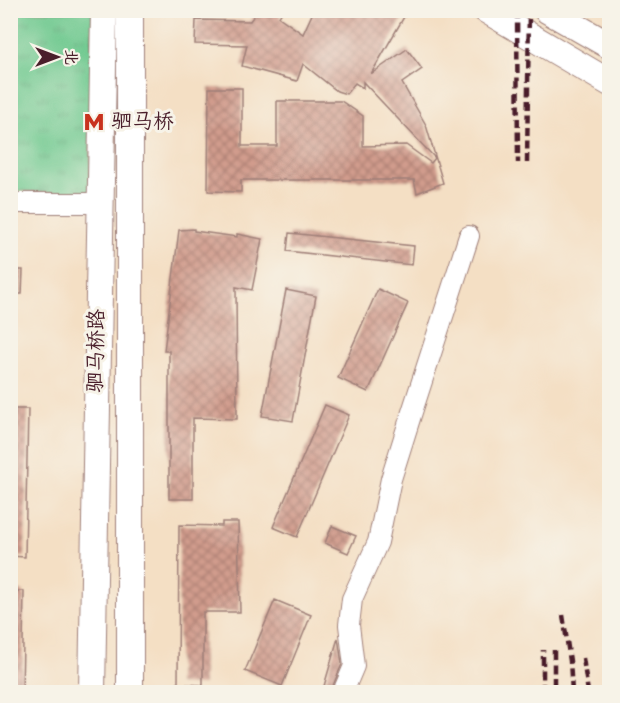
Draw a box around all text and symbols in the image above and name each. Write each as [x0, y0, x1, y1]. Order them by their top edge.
north arrow [27, 27, 87, 87]
text: 北 [58, 49, 83, 65]
place label: 驷马桥 [111, 106, 174, 139]
metro station icon: 驷马桥 [82, 110, 106, 134]
street label: 驷马桥路 [80, 309, 114, 393]

